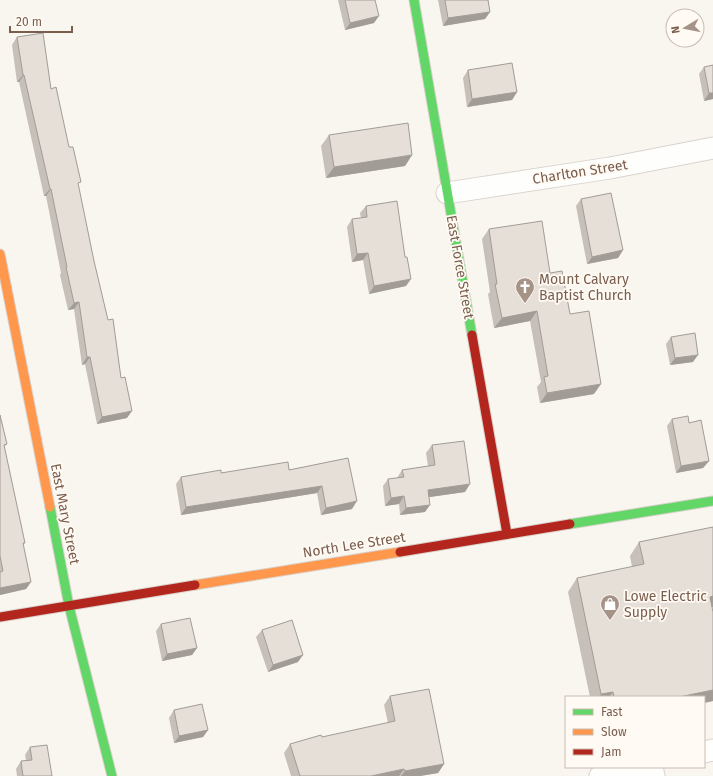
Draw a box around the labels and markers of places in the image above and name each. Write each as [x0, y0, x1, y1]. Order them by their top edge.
place label: Mount Calvary Baptist Church [539, 271, 632, 304]
church icon: Mount Calvary Baptist Church [514, 276, 536, 304]
place label: Lowe Electric Supply [624, 588, 707, 621]
shop icon: Lowe Electric Supply [599, 593, 621, 621]

